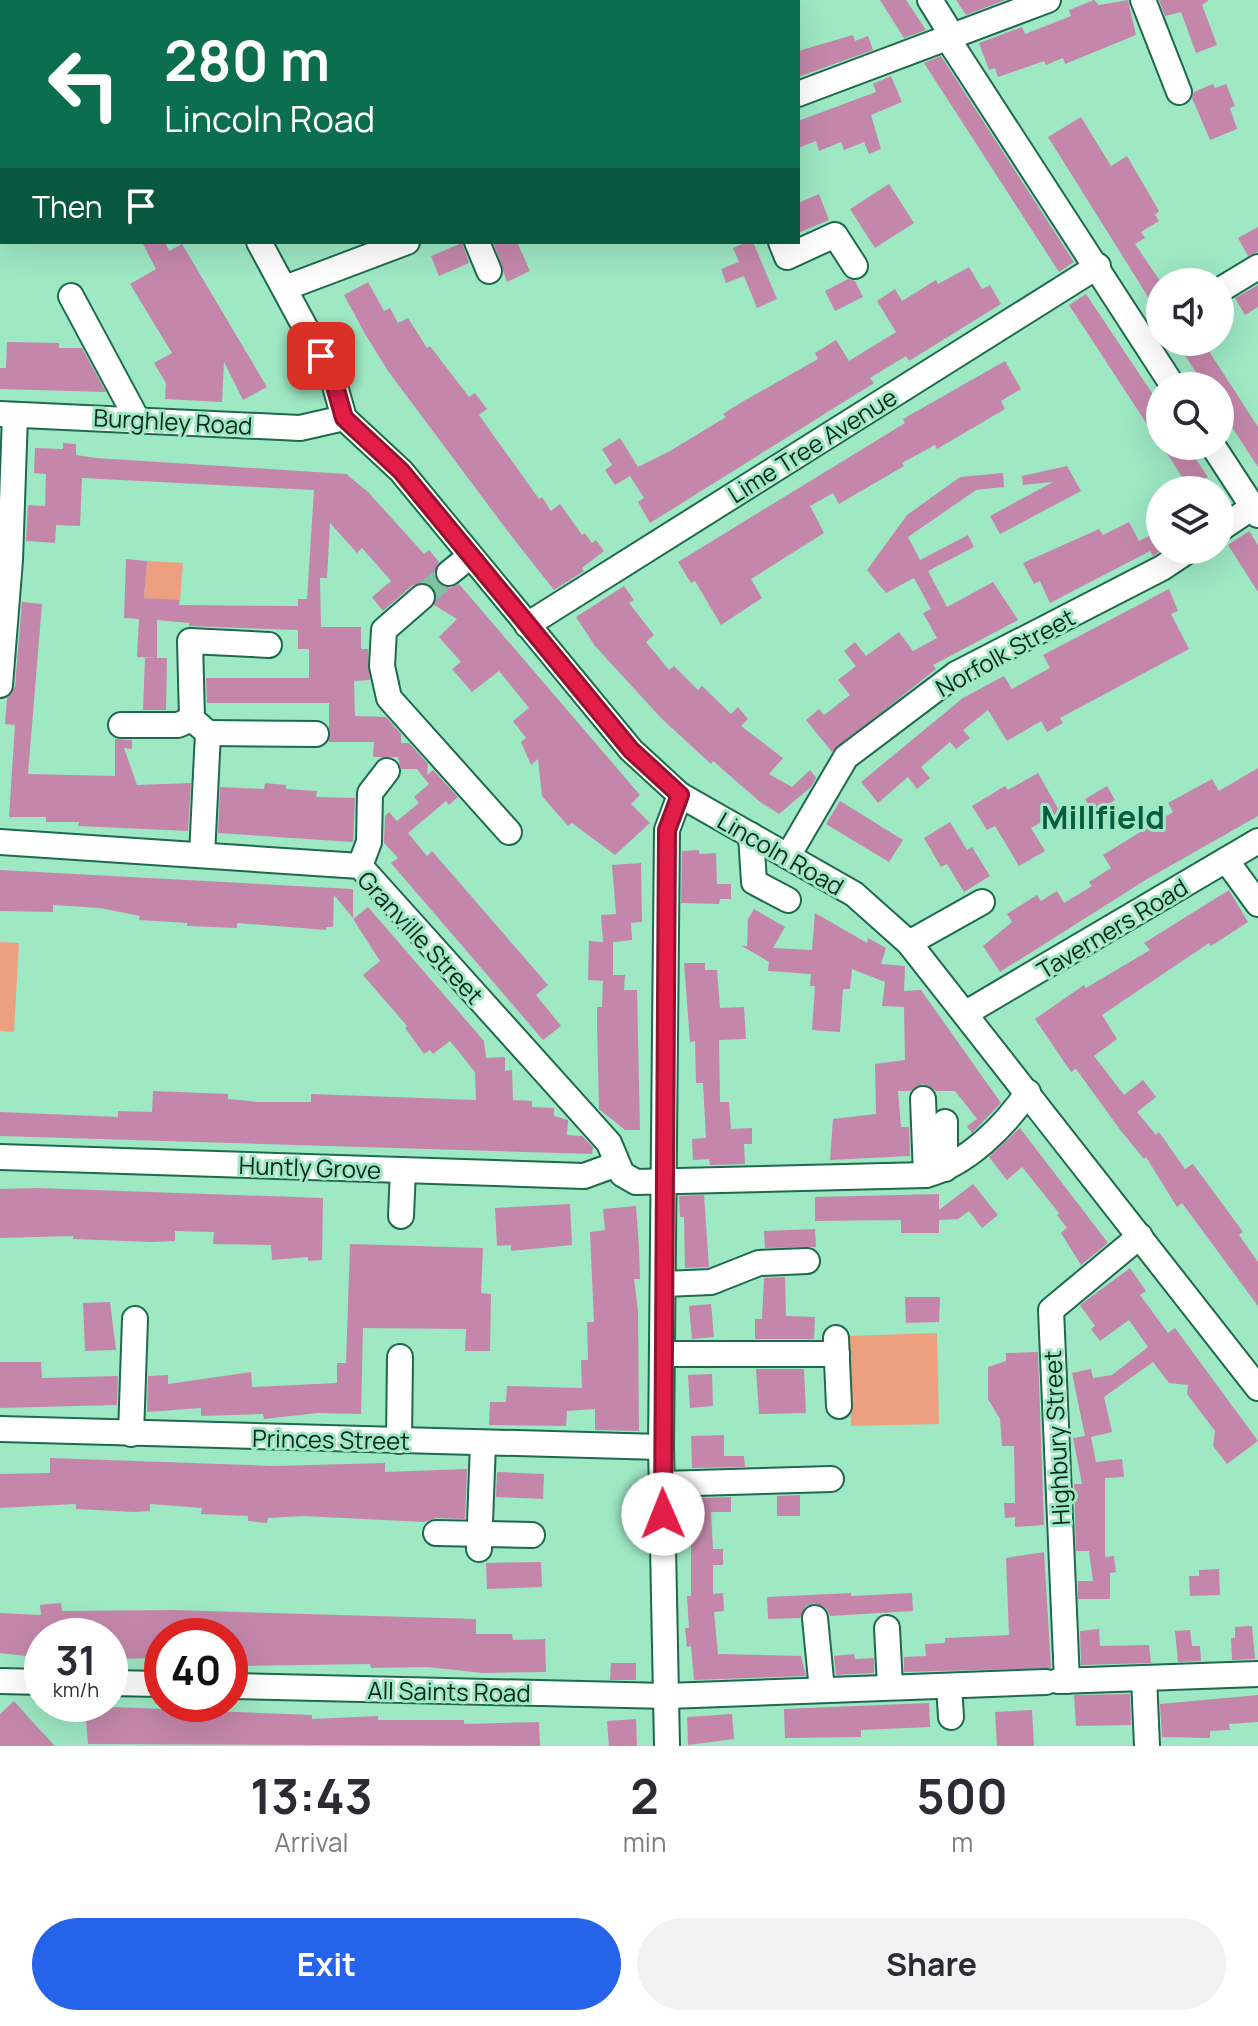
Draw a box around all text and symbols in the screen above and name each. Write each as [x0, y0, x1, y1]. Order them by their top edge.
text: 280 m [164, 21, 330, 98]
icon: left [32, 32, 136, 136]
text: Lincoln Road [164, 94, 375, 143]
icon: arrive [119, 184, 163, 228]
text: Then [32, 186, 103, 227]
map controls [1146, 268, 1234, 564]
button: sound [1146, 268, 1234, 356]
pin [287, 322, 355, 390]
icon: arrive [299, 334, 343, 378]
button: search [1146, 372, 1234, 460]
street label: Lime Tree Avenue [721, 380, 903, 510]
street label: Burghley Road [93, 400, 253, 442]
button: layers [1146, 476, 1234, 564]
street label: Norfolk Street [930, 600, 1080, 704]
district label: Millfield [1041, 795, 1165, 839]
street label: Lincoln Road [712, 804, 850, 902]
street label: Granville Street [351, 863, 491, 1011]
street label: Taverners Road [1030, 870, 1194, 986]
street label: Huntly Grove [238, 1148, 382, 1186]
street label: Highbury Street [1035, 1350, 1077, 1526]
street label: Princes Street [252, 1421, 410, 1457]
position arrow [621, 1472, 705, 1556]
speed limit sign: 40 [144, 1618, 248, 1722]
text: 31 [56, 1632, 96, 1687]
street label: All Saints Road [367, 1673, 531, 1709]
text: km/h [53, 1676, 99, 1703]
text: 13:43 [250, 1763, 373, 1828]
text: 2 [630, 1763, 659, 1828]
text: 500 [917, 1763, 1008, 1828]
text: Arrival [274, 1824, 349, 1860]
text: min [623, 1824, 666, 1860]
text: m [951, 1824, 973, 1860]
button: Exit [32, 1918, 621, 2010]
button: Share [637, 1918, 1226, 2010]

